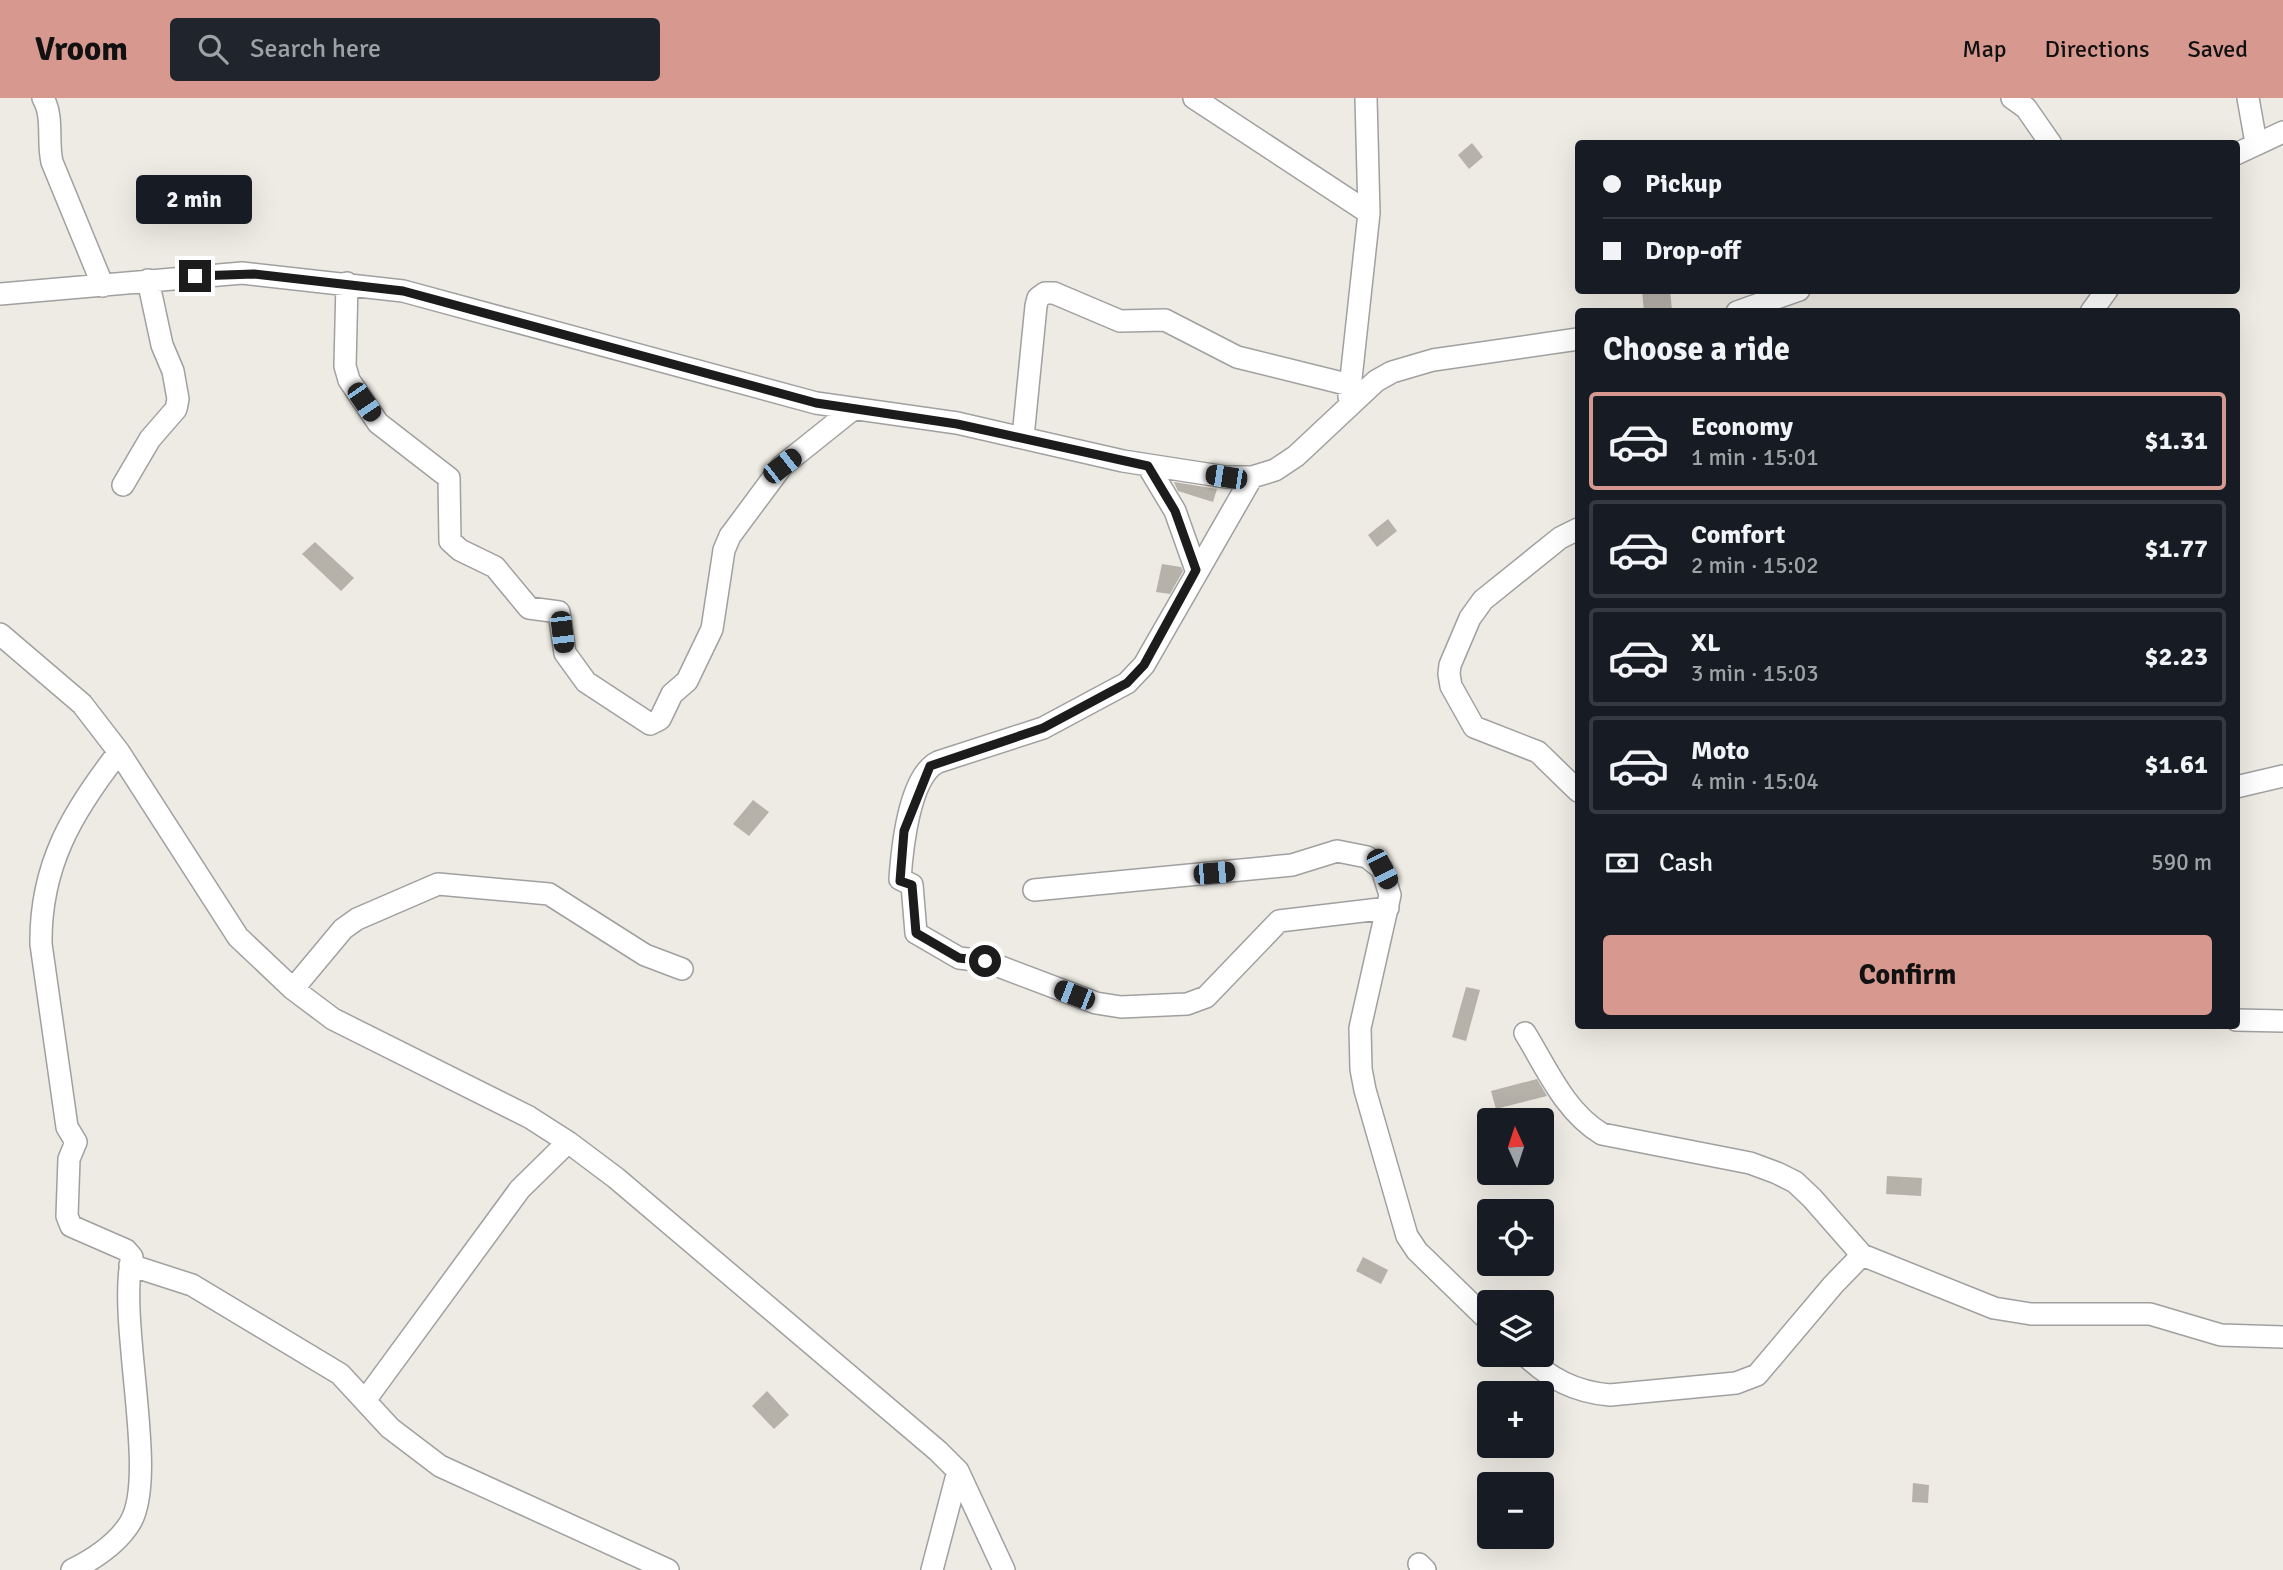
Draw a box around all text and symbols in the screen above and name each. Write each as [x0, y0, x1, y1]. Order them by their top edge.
search box [170, 18, 660, 81]
text: Vroom [35, 29, 128, 70]
icon: search [194, 30, 232, 68]
text: Search here [250, 33, 381, 65]
text: Map [1962, 34, 2007, 64]
text: Directions [2045, 34, 2150, 64]
text: Saved [2188, 34, 2248, 64]
text: Pickup [1645, 168, 1722, 200]
callout: 2 min [137, 174, 253, 223]
text: 2 min [166, 185, 222, 214]
text: Drop-off [1645, 235, 1741, 267]
route end [179, 260, 211, 292]
text: Choose a ride [1603, 330, 1790, 369]
car [344, 379, 385, 425]
icon: car [1607, 410, 1670, 473]
text: Economy [1691, 411, 1793, 443]
text: $1.31 [2144, 425, 2208, 457]
text: 1 min · 15:01 [1691, 443, 1819, 472]
car [759, 445, 806, 487]
car [1204, 463, 1249, 491]
icon: car [1607, 518, 1670, 581]
text: Comfort [1691, 519, 1785, 551]
text: $1.77 [2144, 533, 2208, 565]
text: 2 min · 15:02 [1691, 551, 1819, 580]
car [550, 610, 575, 654]
icon: car [1607, 626, 1670, 689]
text: XL [1691, 627, 1721, 659]
text: $2.23 [2144, 641, 2208, 673]
text: 3 min · 15:03 [1691, 659, 1819, 688]
icon: car [1607, 734, 1670, 797]
text: Moto [1691, 735, 1749, 767]
text: $1.61 [2144, 749, 2208, 781]
text: 4 min · 15:04 [1691, 767, 1819, 796]
icon: cash [1603, 844, 1641, 882]
car [1364, 846, 1401, 892]
text: Cash [1659, 847, 1713, 879]
text: 590 m [2151, 848, 2212, 877]
car [1193, 861, 1236, 885]
button: Confirm [1603, 935, 2212, 1015]
route start [969, 945, 1001, 977]
car [1051, 978, 1098, 1012]
north arrow [1477, 1108, 1554, 1185]
map controls [1477, 1108, 1554, 1549]
button: locate [1477, 1199, 1554, 1276]
button: layers [1477, 1290, 1554, 1367]
button: + [1477, 1381, 1554, 1458]
button: − [1477, 1472, 1554, 1549]

